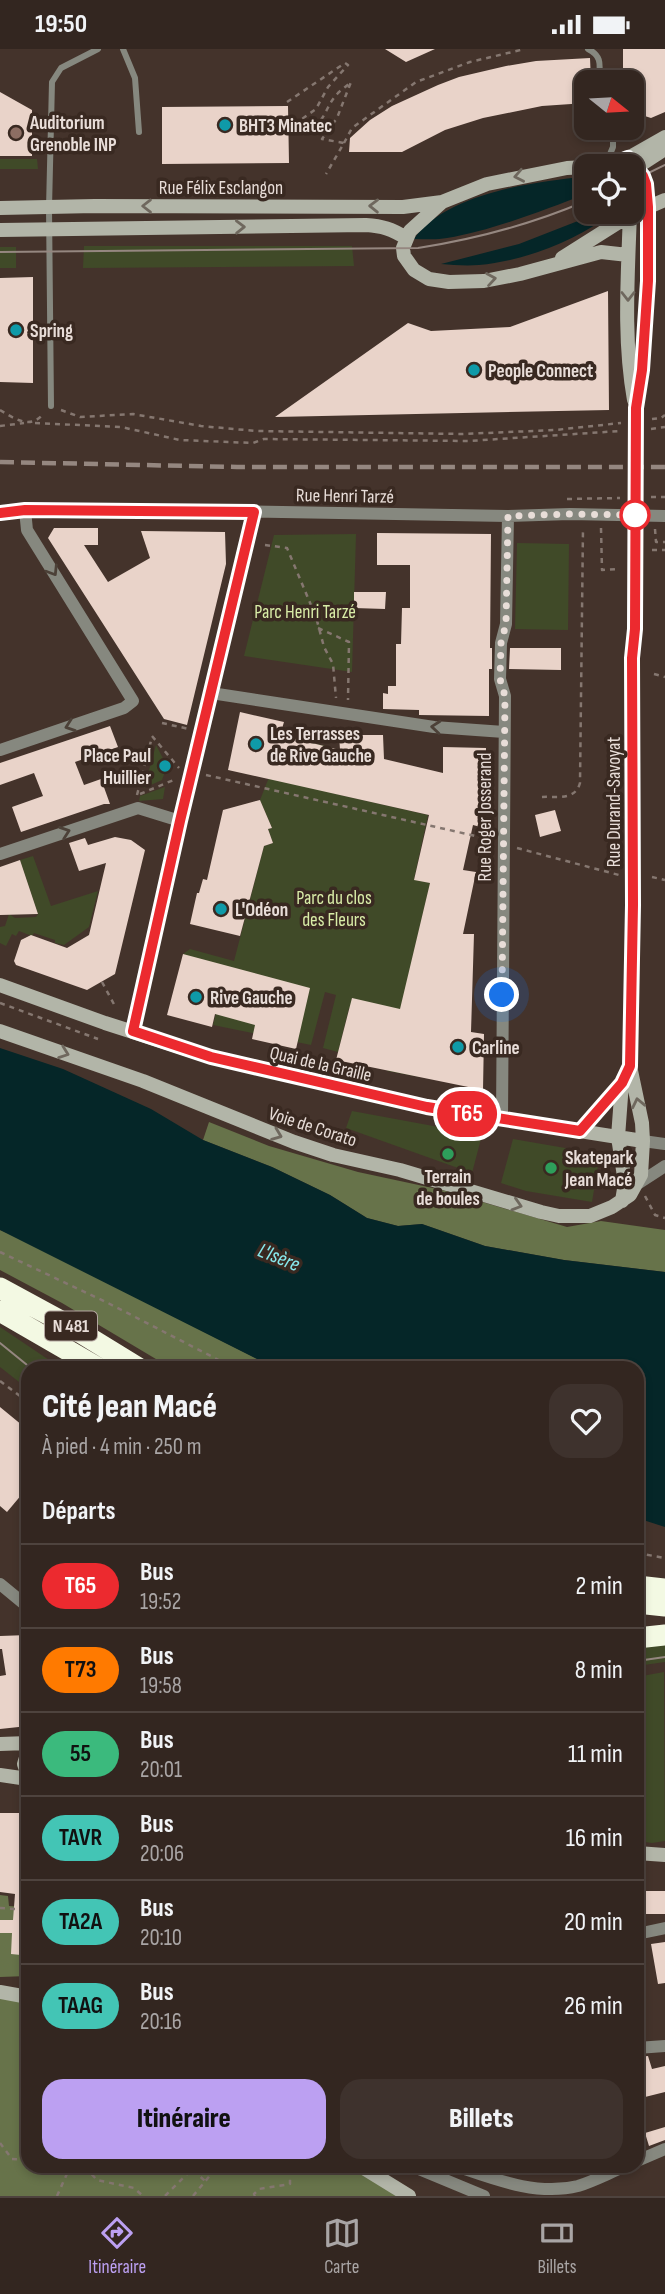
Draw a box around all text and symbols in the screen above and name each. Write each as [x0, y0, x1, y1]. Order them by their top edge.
text: 19:50 [35, 9, 87, 40]
north arrow [574, 70, 644, 140]
map controls [574, 70, 644, 224]
place label: Auditorium Grenoble INP [29, 112, 117, 157]
place label: BHT3 Minatec [239, 115, 332, 138]
marker: BHT3 Minatec [217, 117, 233, 133]
marker: Auditorium Grenoble INP [8, 125, 24, 141]
button: locate [574, 154, 644, 224]
one-way arrow [513, 168, 525, 183]
street label: Rue Félix Esclangon [159, 177, 283, 200]
one-way arrow [141, 198, 152, 214]
one-way arrow [369, 199, 380, 214]
one-way arrow [234, 220, 245, 235]
one-way arrow [485, 272, 497, 287]
one-way arrow [620, 291, 636, 302]
place label: Spring [30, 320, 73, 343]
marker: Spring [8, 322, 24, 338]
place label: People Connect [488, 360, 593, 383]
marker: People Connect [466, 362, 482, 378]
street label: Rue Henri Tarzé [296, 484, 394, 509]
unlabelled marker [620, 500, 650, 530]
one-way arrow [44, 564, 57, 577]
park label: Parc Henri Tarzé [254, 601, 356, 624]
one-way arrow [65, 718, 77, 733]
one-way arrow [430, 720, 441, 735]
place label: Les Terrasses de Rive Gauche [270, 723, 372, 768]
marker: Les Terrasses de Rive Gauche [248, 736, 264, 752]
street label: Rue Durand-Savoyat [603, 737, 626, 867]
place label: Place Paul Huillier [83, 745, 151, 790]
street label: Rue Roger Josserand [474, 753, 497, 881]
marker: Place Paul Huillier [157, 758, 173, 774]
one-way arrow [58, 826, 70, 840]
park label: Parc du clos des Fleurs [296, 887, 372, 932]
place label: L'Odéon [235, 899, 288, 922]
marker: L'Odéon [213, 901, 229, 917]
your location [484, 977, 519, 1012]
place label: Rive Gauche [210, 987, 293, 1010]
marker: Rive Gauche [188, 989, 204, 1005]
place label: Carline [472, 1037, 520, 1060]
marker: Carline [450, 1039, 466, 1055]
street label: Quai de la Graille [267, 1042, 374, 1087]
one-way arrow [58, 1045, 70, 1059]
line badge: T65 [427, 1091, 507, 1137]
one-way arrow [631, 1097, 646, 1109]
text: T65 [451, 1099, 483, 1128]
street label: Voie de Corato [265, 1102, 360, 1153]
one-way arrow [270, 1127, 282, 1141]
marker: Terrain de boules [440, 1146, 456, 1162]
place label: Skatepark Jean Macé [564, 1147, 633, 1192]
marker: Skatepark Jean Macé [543, 1160, 559, 1176]
place label: Terrain de boules [416, 1166, 480, 1211]
one-way arrow [511, 1196, 523, 1211]
water label: L'Isère [254, 1238, 303, 1277]
road number: N 481 [45, 1311, 97, 1341]
button: heart [549, 1384, 623, 1458]
text: Cité Jean Macé [42, 1387, 217, 1427]
text: À pied · 4 min · 250 m [42, 1433, 201, 1461]
text: Départs [42, 1496, 115, 1527]
text: Bus [140, 1557, 174, 1588]
text: T65 [65, 1571, 96, 1600]
text: 2 min [575, 1571, 623, 1602]
text: 19:52 [140, 1588, 181, 1616]
text: Bus [140, 1641, 174, 1672]
text: T73 [64, 1655, 97, 1684]
text: 8 min [575, 1655, 623, 1686]
text: 19:58 [140, 1672, 182, 1700]
text: Bus [140, 1725, 174, 1756]
text: 55 [70, 1739, 91, 1768]
text: 11 min [568, 1739, 623, 1770]
text: 20:01 [140, 1756, 182, 1784]
text: Bus [140, 1809, 174, 1840]
text: TAVR [59, 1823, 102, 1852]
text: 16 min [566, 1823, 623, 1854]
text: 20:06 [140, 1840, 184, 1868]
text: Bus [140, 1893, 174, 1924]
text: TA2A [59, 1907, 102, 1936]
text: 20 min [564, 1907, 623, 1938]
text: 20:10 [140, 1924, 182, 1952]
text: Bus [140, 1977, 174, 2008]
text: TAAG [58, 1991, 103, 2020]
text: 26 min [564, 1991, 623, 2022]
text: 20:16 [140, 2008, 182, 2036]
button: Itinéraire [42, 2079, 326, 2159]
button: Billets [340, 2079, 623, 2159]
tab: Itinéraire [88, 2214, 146, 2279]
tab: Carte [323, 2214, 361, 2279]
tab: Billets [537, 2214, 577, 2279]

